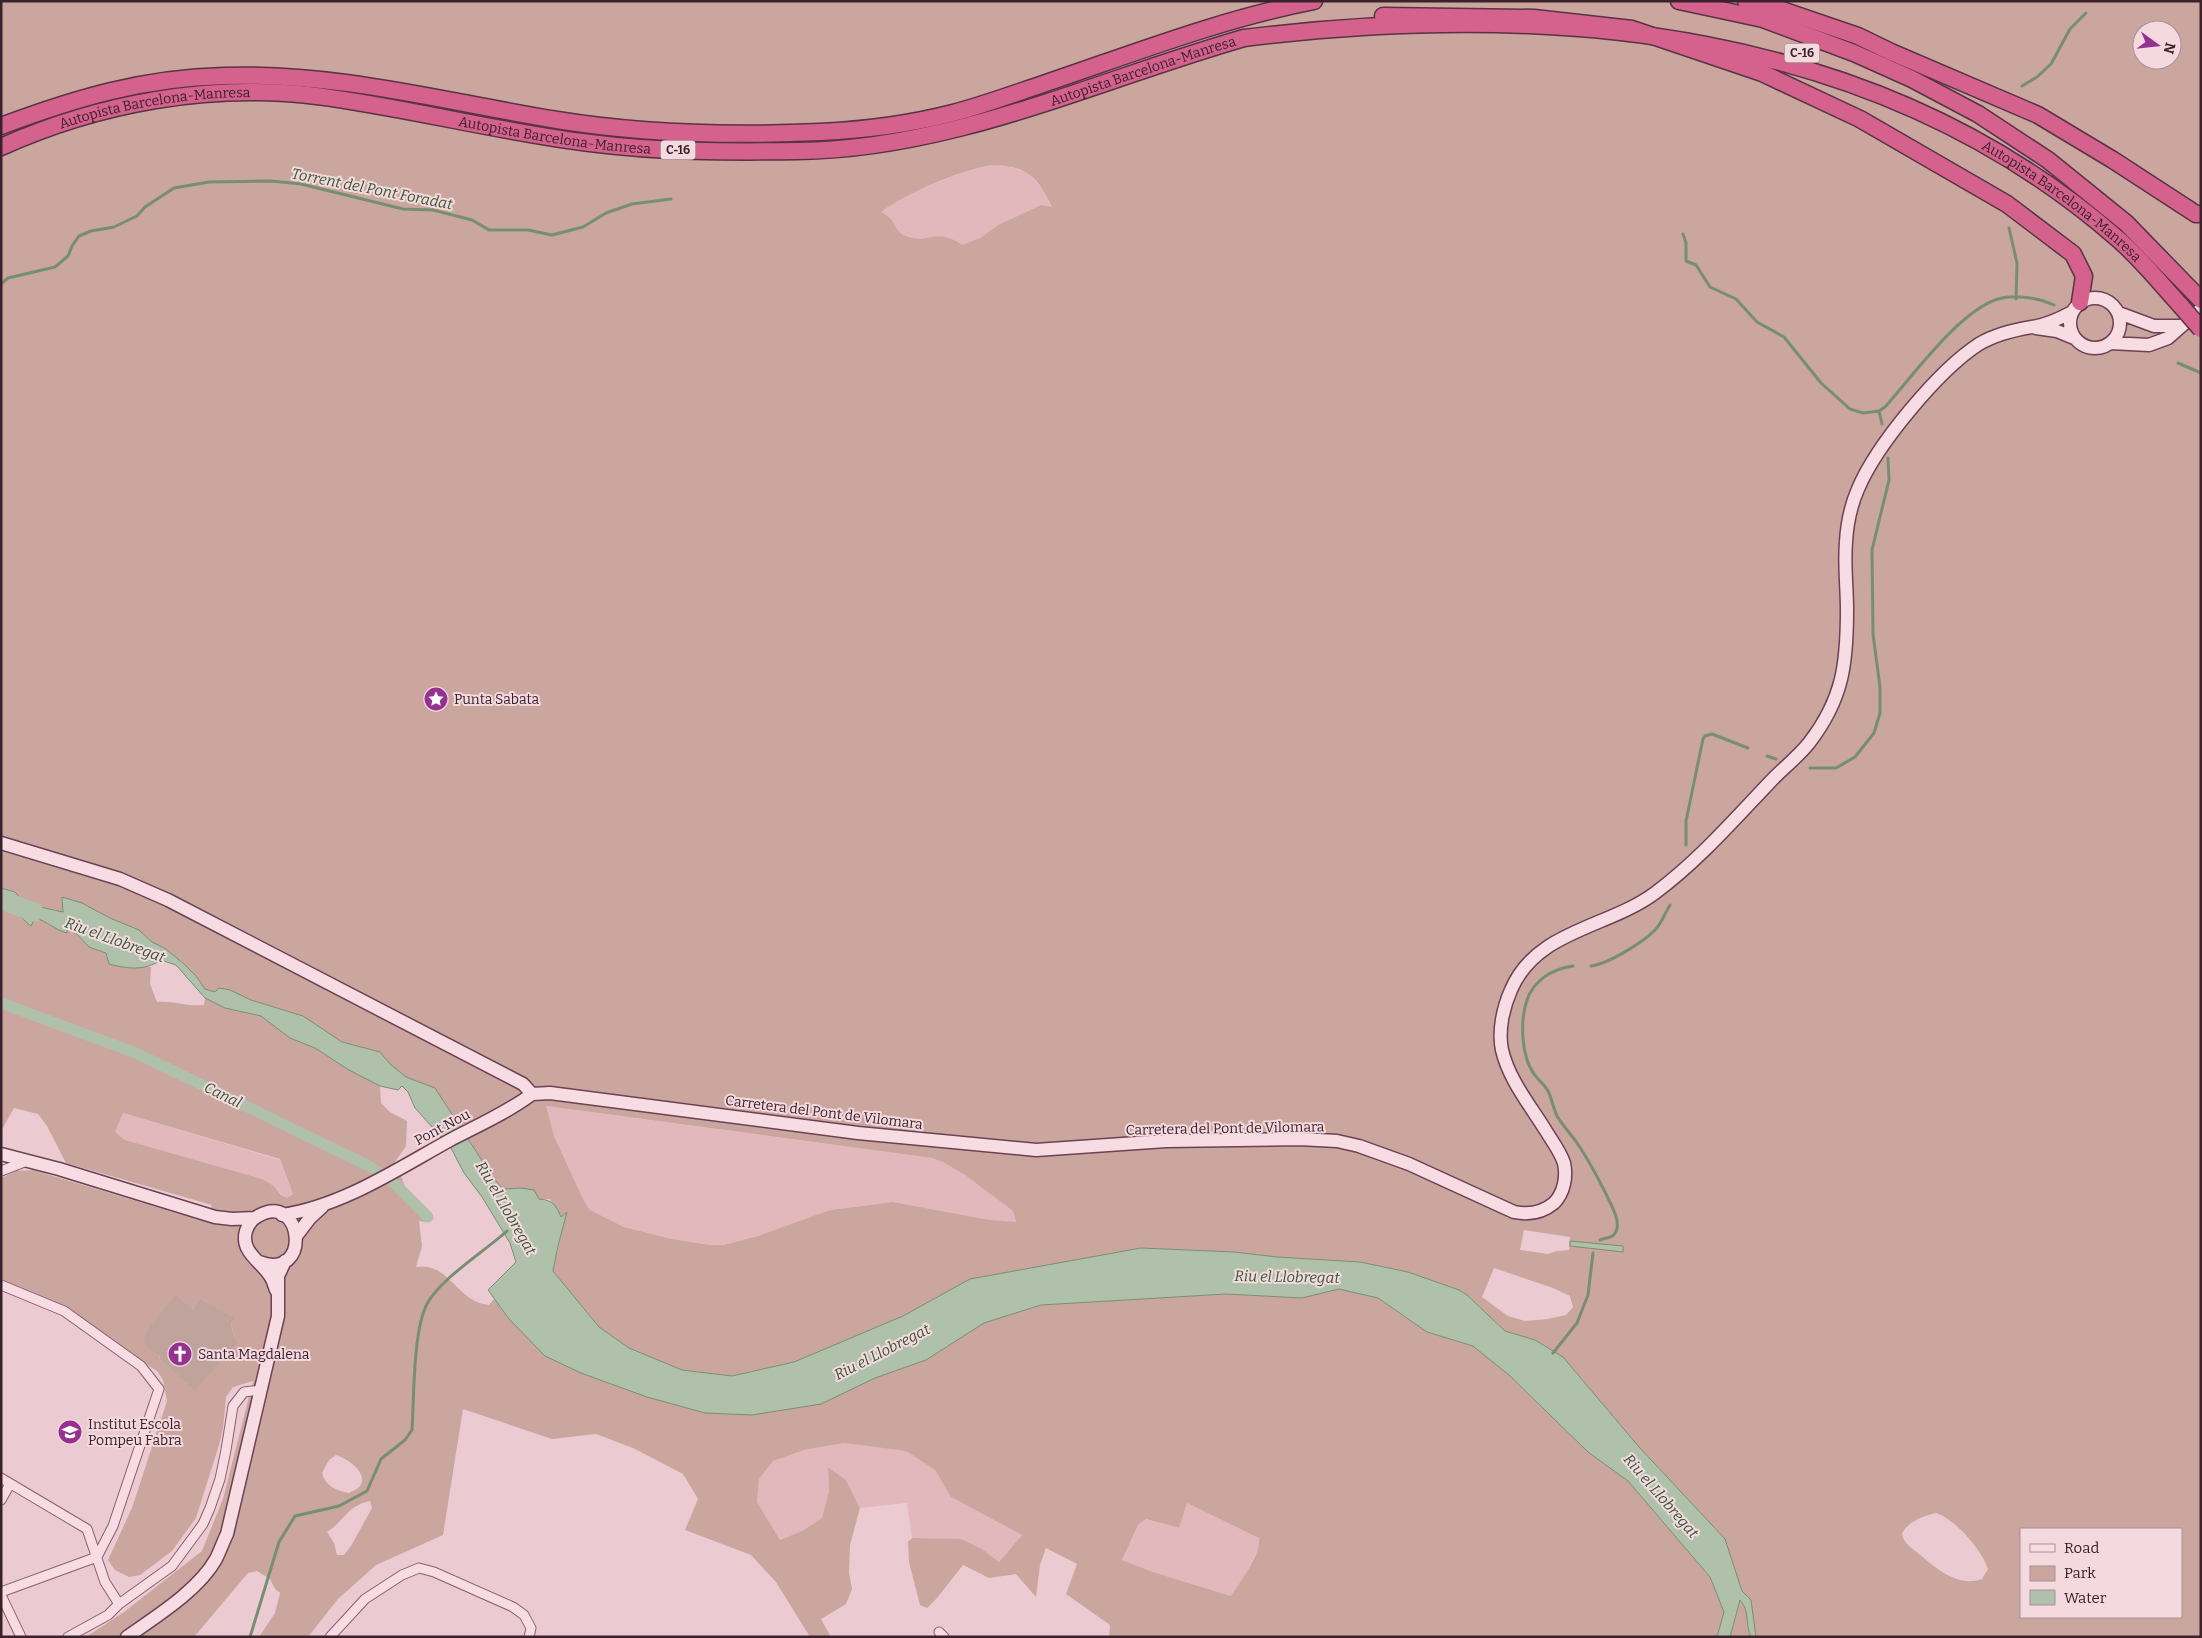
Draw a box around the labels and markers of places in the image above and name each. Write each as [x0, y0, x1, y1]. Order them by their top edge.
place icon: Punta Sabata [423, 686, 449, 712]
place label: Punta Sabata [454, 691, 540, 708]
church icon: Santa Magdalena [167, 1341, 193, 1367]
place label: Santa Magdalena [198, 1346, 310, 1363]
place label: Institut Escola Pompeu Fabra [88, 1416, 182, 1449]
school or university icon: Institut Escola Pompeu Fabra [57, 1419, 83, 1445]

